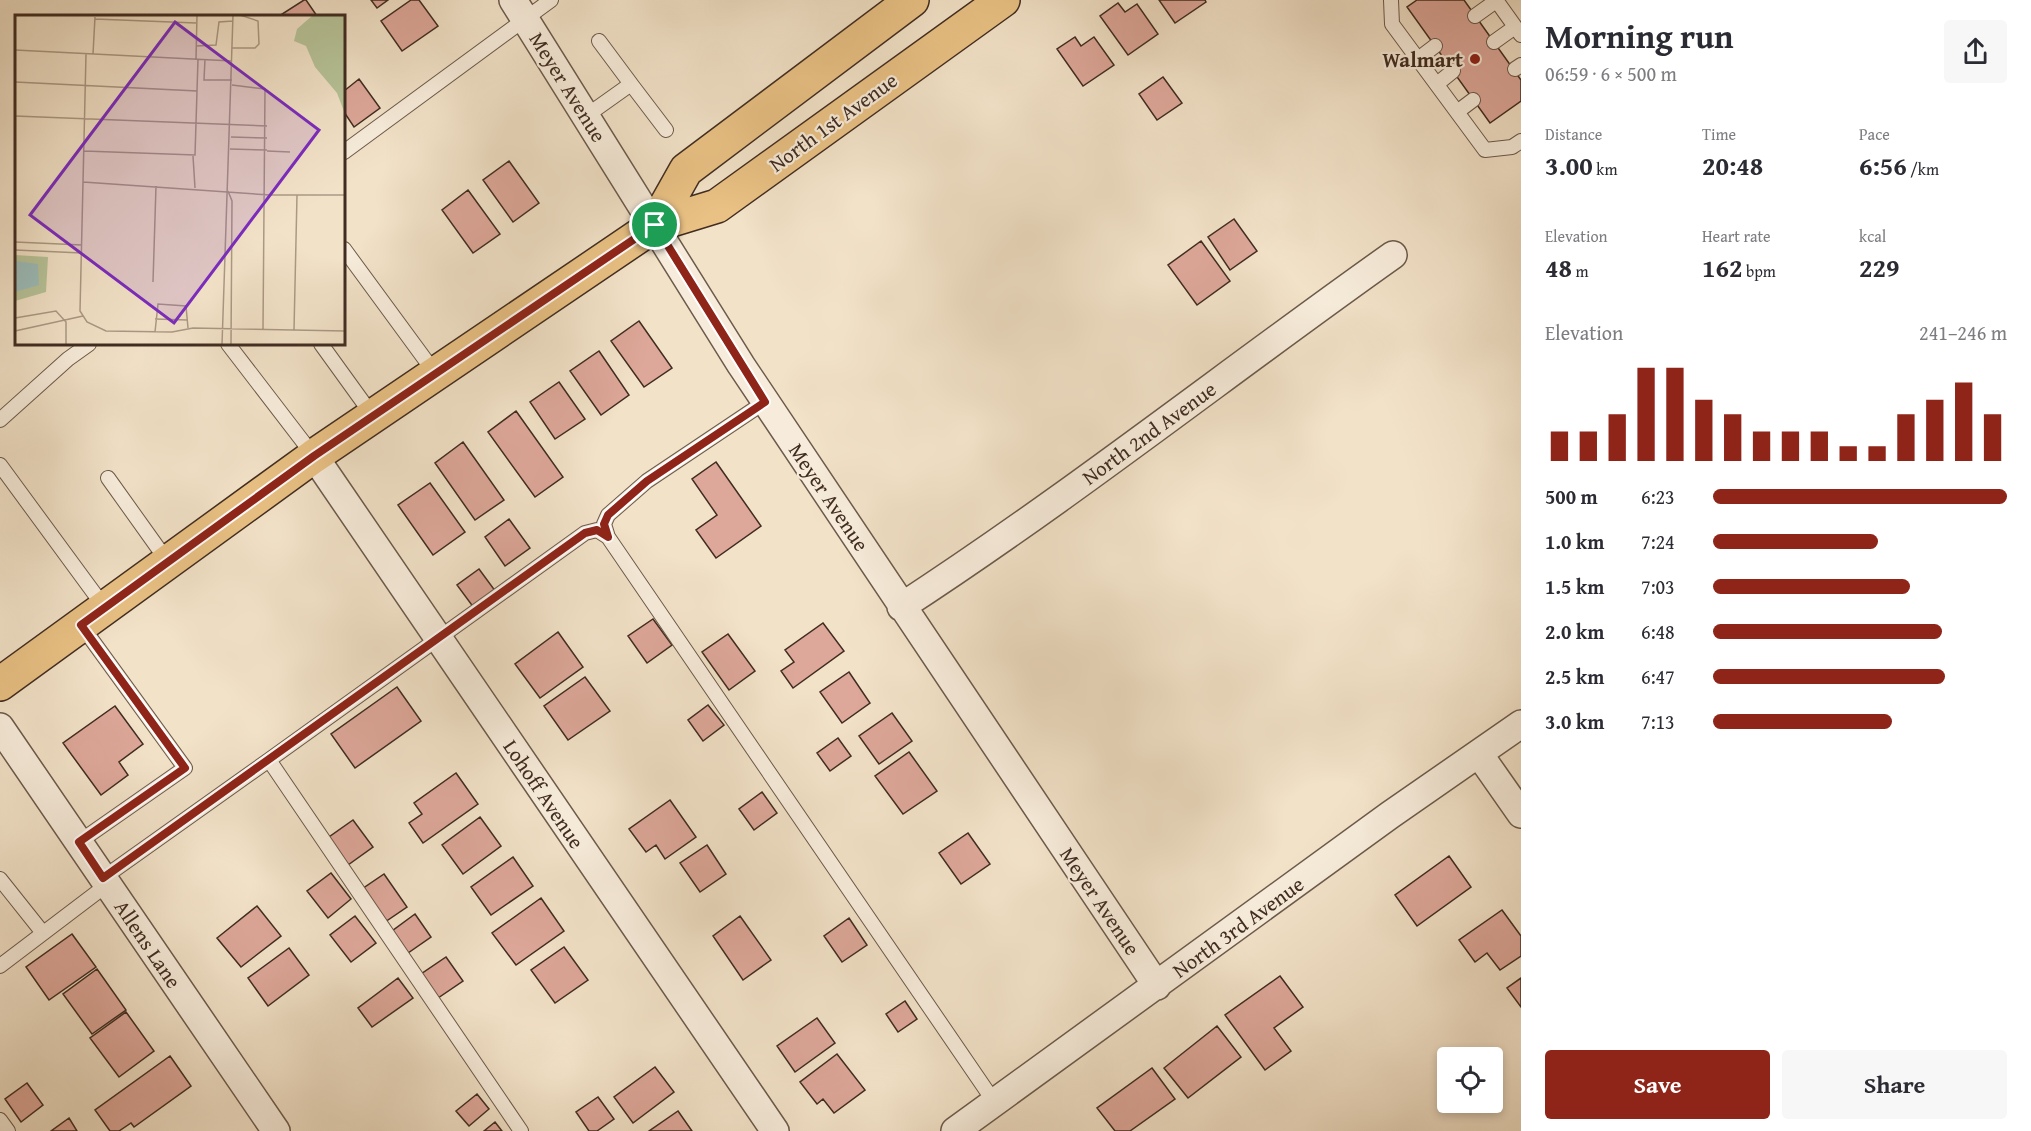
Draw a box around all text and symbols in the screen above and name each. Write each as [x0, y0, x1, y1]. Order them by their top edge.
text: Morning run [1545, 12, 1734, 60]
inset map [15, 15, 345, 345]
button: share [1944, 20, 2007, 83]
street label: Meyer Avenue [522, 26, 614, 148]
place label: Walmart [1382, 44, 1463, 75]
marker: Walmart [1468, 52, 1482, 66]
text: 06:59 · 6 × 500 m [1545, 59, 1677, 88]
street label: North 1st Avenue [762, 65, 904, 179]
text: Distance [1545, 122, 1602, 146]
text: Time [1702, 122, 1736, 146]
text: Pace [1859, 122, 1890, 146]
text: 3.00 [1545, 146, 1593, 185]
text: 20:48 [1702, 146, 1763, 185]
text: 6:56 [1859, 146, 1907, 185]
text: km [1593, 157, 1617, 181]
text: /km [1907, 157, 1939, 181]
pin [629, 199, 680, 250]
icon: arrive [638, 208, 671, 241]
text: Elevation [1545, 224, 1608, 248]
text: Heart rate [1702, 224, 1771, 248]
text: kcal [1859, 224, 1886, 248]
text: 48 [1545, 248, 1572, 287]
text: 162 [1702, 248, 1742, 287]
text: 229 [1859, 248, 1899, 287]
text: m [1572, 259, 1589, 283]
text: bpm [1742, 259, 1776, 283]
text: Elevation [1545, 318, 1623, 347]
text: 241–246 m [1919, 318, 2007, 347]
street label: North 2nd Avenue [1075, 374, 1223, 492]
street label: Meyer Avenue [781, 437, 877, 558]
text: 500 m [1545, 482, 1598, 511]
text: 6:23 [1641, 482, 1675, 511]
text: 1.0 km [1545, 527, 1604, 556]
text: 7:24 [1641, 527, 1675, 556]
text: 1.5 km [1545, 572, 1604, 601]
text: 7:03 [1641, 572, 1675, 601]
text: 2.0 km [1545, 617, 1604, 646]
text: 6:48 [1641, 617, 1675, 646]
text: 2.5 km [1545, 662, 1604, 691]
text: 6:47 [1641, 662, 1675, 691]
text: 3.0 km [1545, 707, 1604, 736]
text: 7:13 [1641, 707, 1675, 736]
street label: Lohoff Avenue [496, 733, 592, 855]
street label: Meyer Avenue [1052, 841, 1148, 962]
street label: North 3rd Avenue [1166, 869, 1310, 985]
street label: Allens Lane [107, 893, 189, 995]
map controls [1437, 1047, 1503, 1113]
button: locate [1437, 1047, 1503, 1113]
button: Save [1545, 1050, 1770, 1119]
button: Share [1782, 1050, 2007, 1119]

